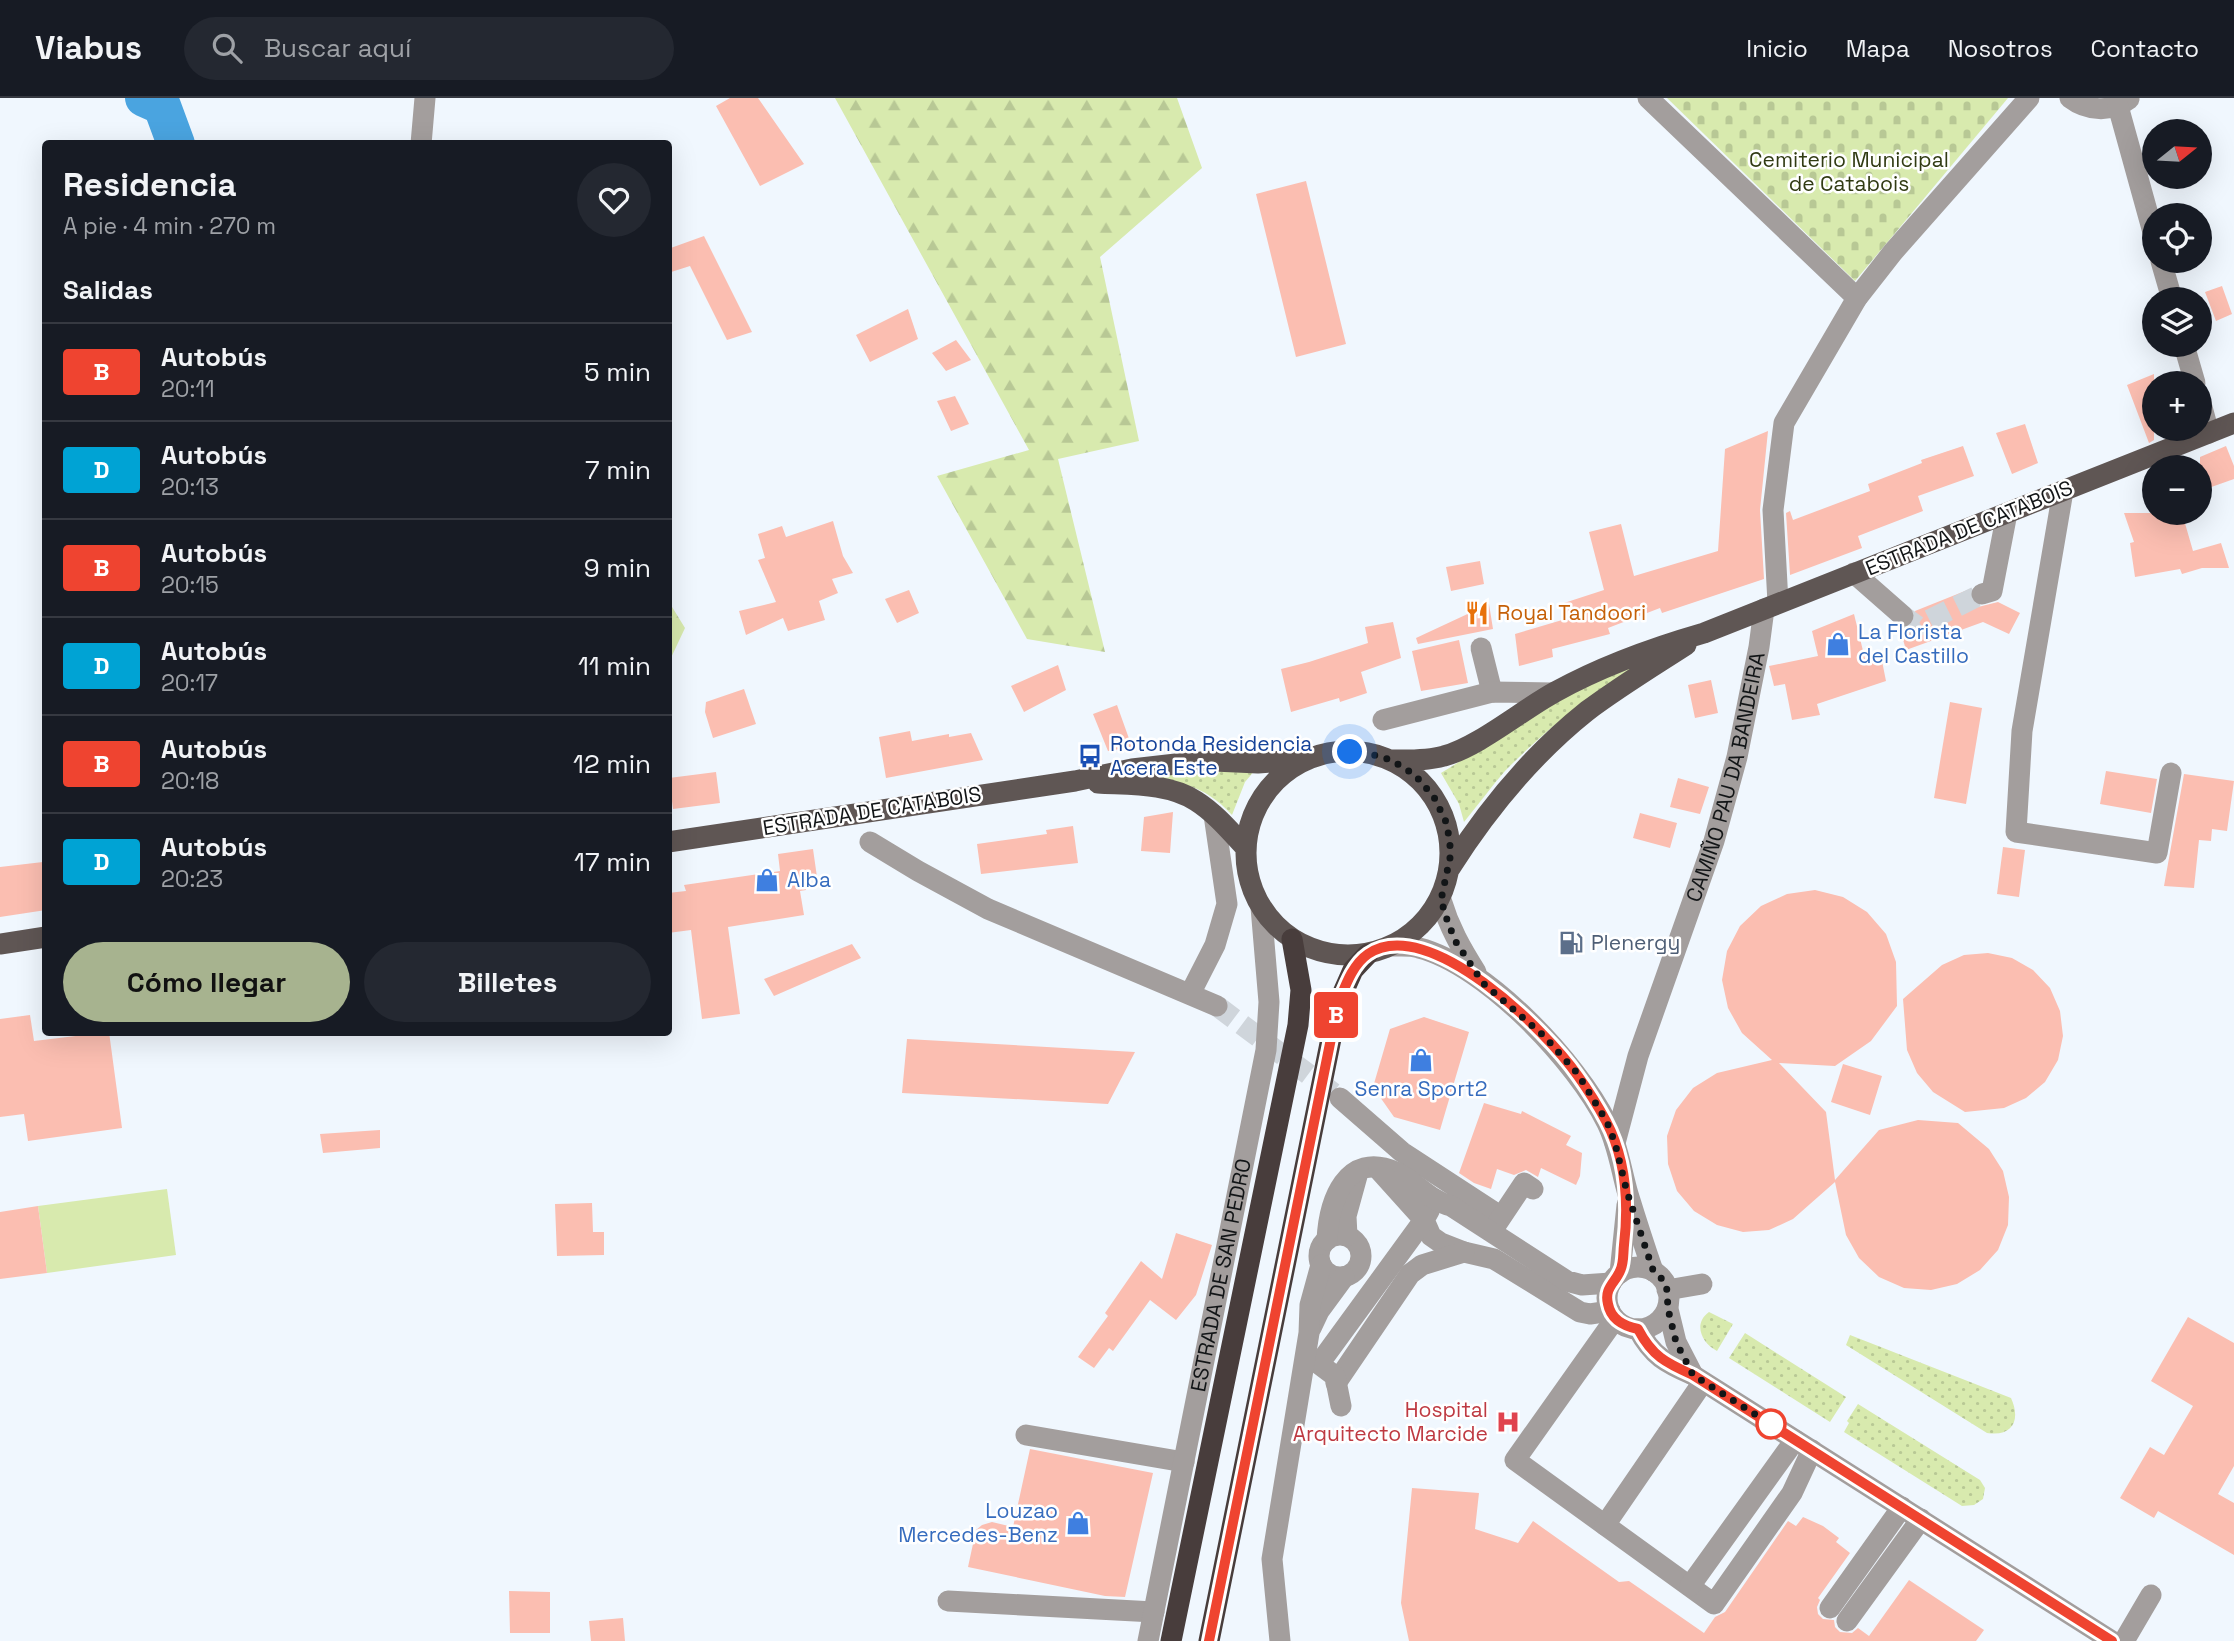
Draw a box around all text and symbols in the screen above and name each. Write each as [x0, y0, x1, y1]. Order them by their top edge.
search box [184, 17, 674, 80]
text: Viabus [35, 27, 142, 69]
icon: search [208, 29, 246, 67]
text: Buscar aquí [264, 31, 411, 65]
text: Inicio [1746, 33, 1808, 64]
text: Mapa [1846, 33, 1910, 64]
text: Nosotros [1948, 33, 2053, 64]
text: Contacto [2091, 33, 2199, 64]
north arrow [2142, 119, 2212, 189]
map controls [2142, 119, 2212, 525]
park label: Cemiterio Municipal de Catabois [1749, 146, 1949, 197]
button: heart [577, 163, 651, 237]
text: Residencia [63, 164, 237, 206]
button: locate [2142, 203, 2212, 273]
text: A pie · 4 min · 270 m [63, 211, 276, 241]
text: Salidas [63, 273, 153, 307]
button: layers [2142, 287, 2212, 357]
text: Autobús [161, 340, 267, 374]
text: 5 min [584, 355, 651, 389]
text: B [94, 356, 109, 387]
button: + [2142, 371, 2212, 441]
text: 20:11 [161, 374, 215, 404]
text: Autobús [161, 438, 267, 472]
text: 7 min [585, 453, 651, 487]
text: D [94, 454, 109, 485]
button: − [2142, 455, 2212, 525]
text: 20:13 [161, 472, 219, 502]
street label: ESTRADA DE CATABOIS [1861, 474, 2076, 581]
text: Autobús [161, 536, 267, 570]
text: 9 min [584, 551, 651, 585]
text: B [94, 552, 109, 583]
text: 20:15 [161, 570, 219, 600]
restaurant icon: Royal Tandoori [1463, 599, 1491, 627]
place label: Royal Tandoori [1497, 599, 1646, 626]
place label: La Florista del Castillo [1858, 618, 1969, 669]
shop icon: La Florista del Castillo [1824, 630, 1852, 658]
text: Autobús [161, 634, 267, 668]
text: 11 min [578, 649, 651, 683]
text: D [94, 650, 109, 681]
street label: CAMIÑO PAU DA BANDEIRA [1680, 650, 1771, 905]
text: 20:17 [161, 668, 218, 698]
place label: Rotonda Residencia Acera Este [1110, 730, 1312, 781]
text: Autobús [161, 732, 267, 766]
your location [1332, 734, 1367, 769]
bus stop icon: Rotonda Residencia Acera Este [1076, 742, 1104, 770]
text: 12 min [573, 747, 651, 781]
text: B [94, 748, 109, 779]
text: 20:18 [161, 766, 219, 796]
street label: ESTRADA DE CATABOIS [761, 780, 983, 841]
text: Autobús [161, 830, 267, 864]
text: 17 min [574, 845, 651, 879]
text: D [94, 846, 109, 877]
text: 20:23 [161, 864, 223, 894]
shop icon: Alba [753, 866, 781, 894]
place label: Alba [787, 866, 831, 893]
fuel station icon: Plenergy [1557, 929, 1585, 957]
place label: Plenergy [1591, 929, 1680, 956]
button: Cómo llegar [63, 942, 350, 1022]
button: Billetes [364, 942, 651, 1022]
line badge: B [1313, 992, 1359, 1038]
text: B [1328, 999, 1344, 1030]
shop icon: Senra Sport2 [1407, 1046, 1435, 1074]
place label: Senra Sport2 [1355, 1075, 1487, 1102]
street label: ESTRADA DE SAN PEDRO [1184, 1156, 1257, 1394]
place label: Hospital Arquitecto Marcide [1293, 1396, 1488, 1447]
hospital icon: Hospital Arquitecto Marcide [1494, 1408, 1522, 1436]
unlabelled marker [1756, 1409, 1786, 1439]
place label: Louzao Mercedes-Benz [898, 1497, 1058, 1548]
shop icon: Louzao Mercedes-Benz [1064, 1509, 1092, 1537]

